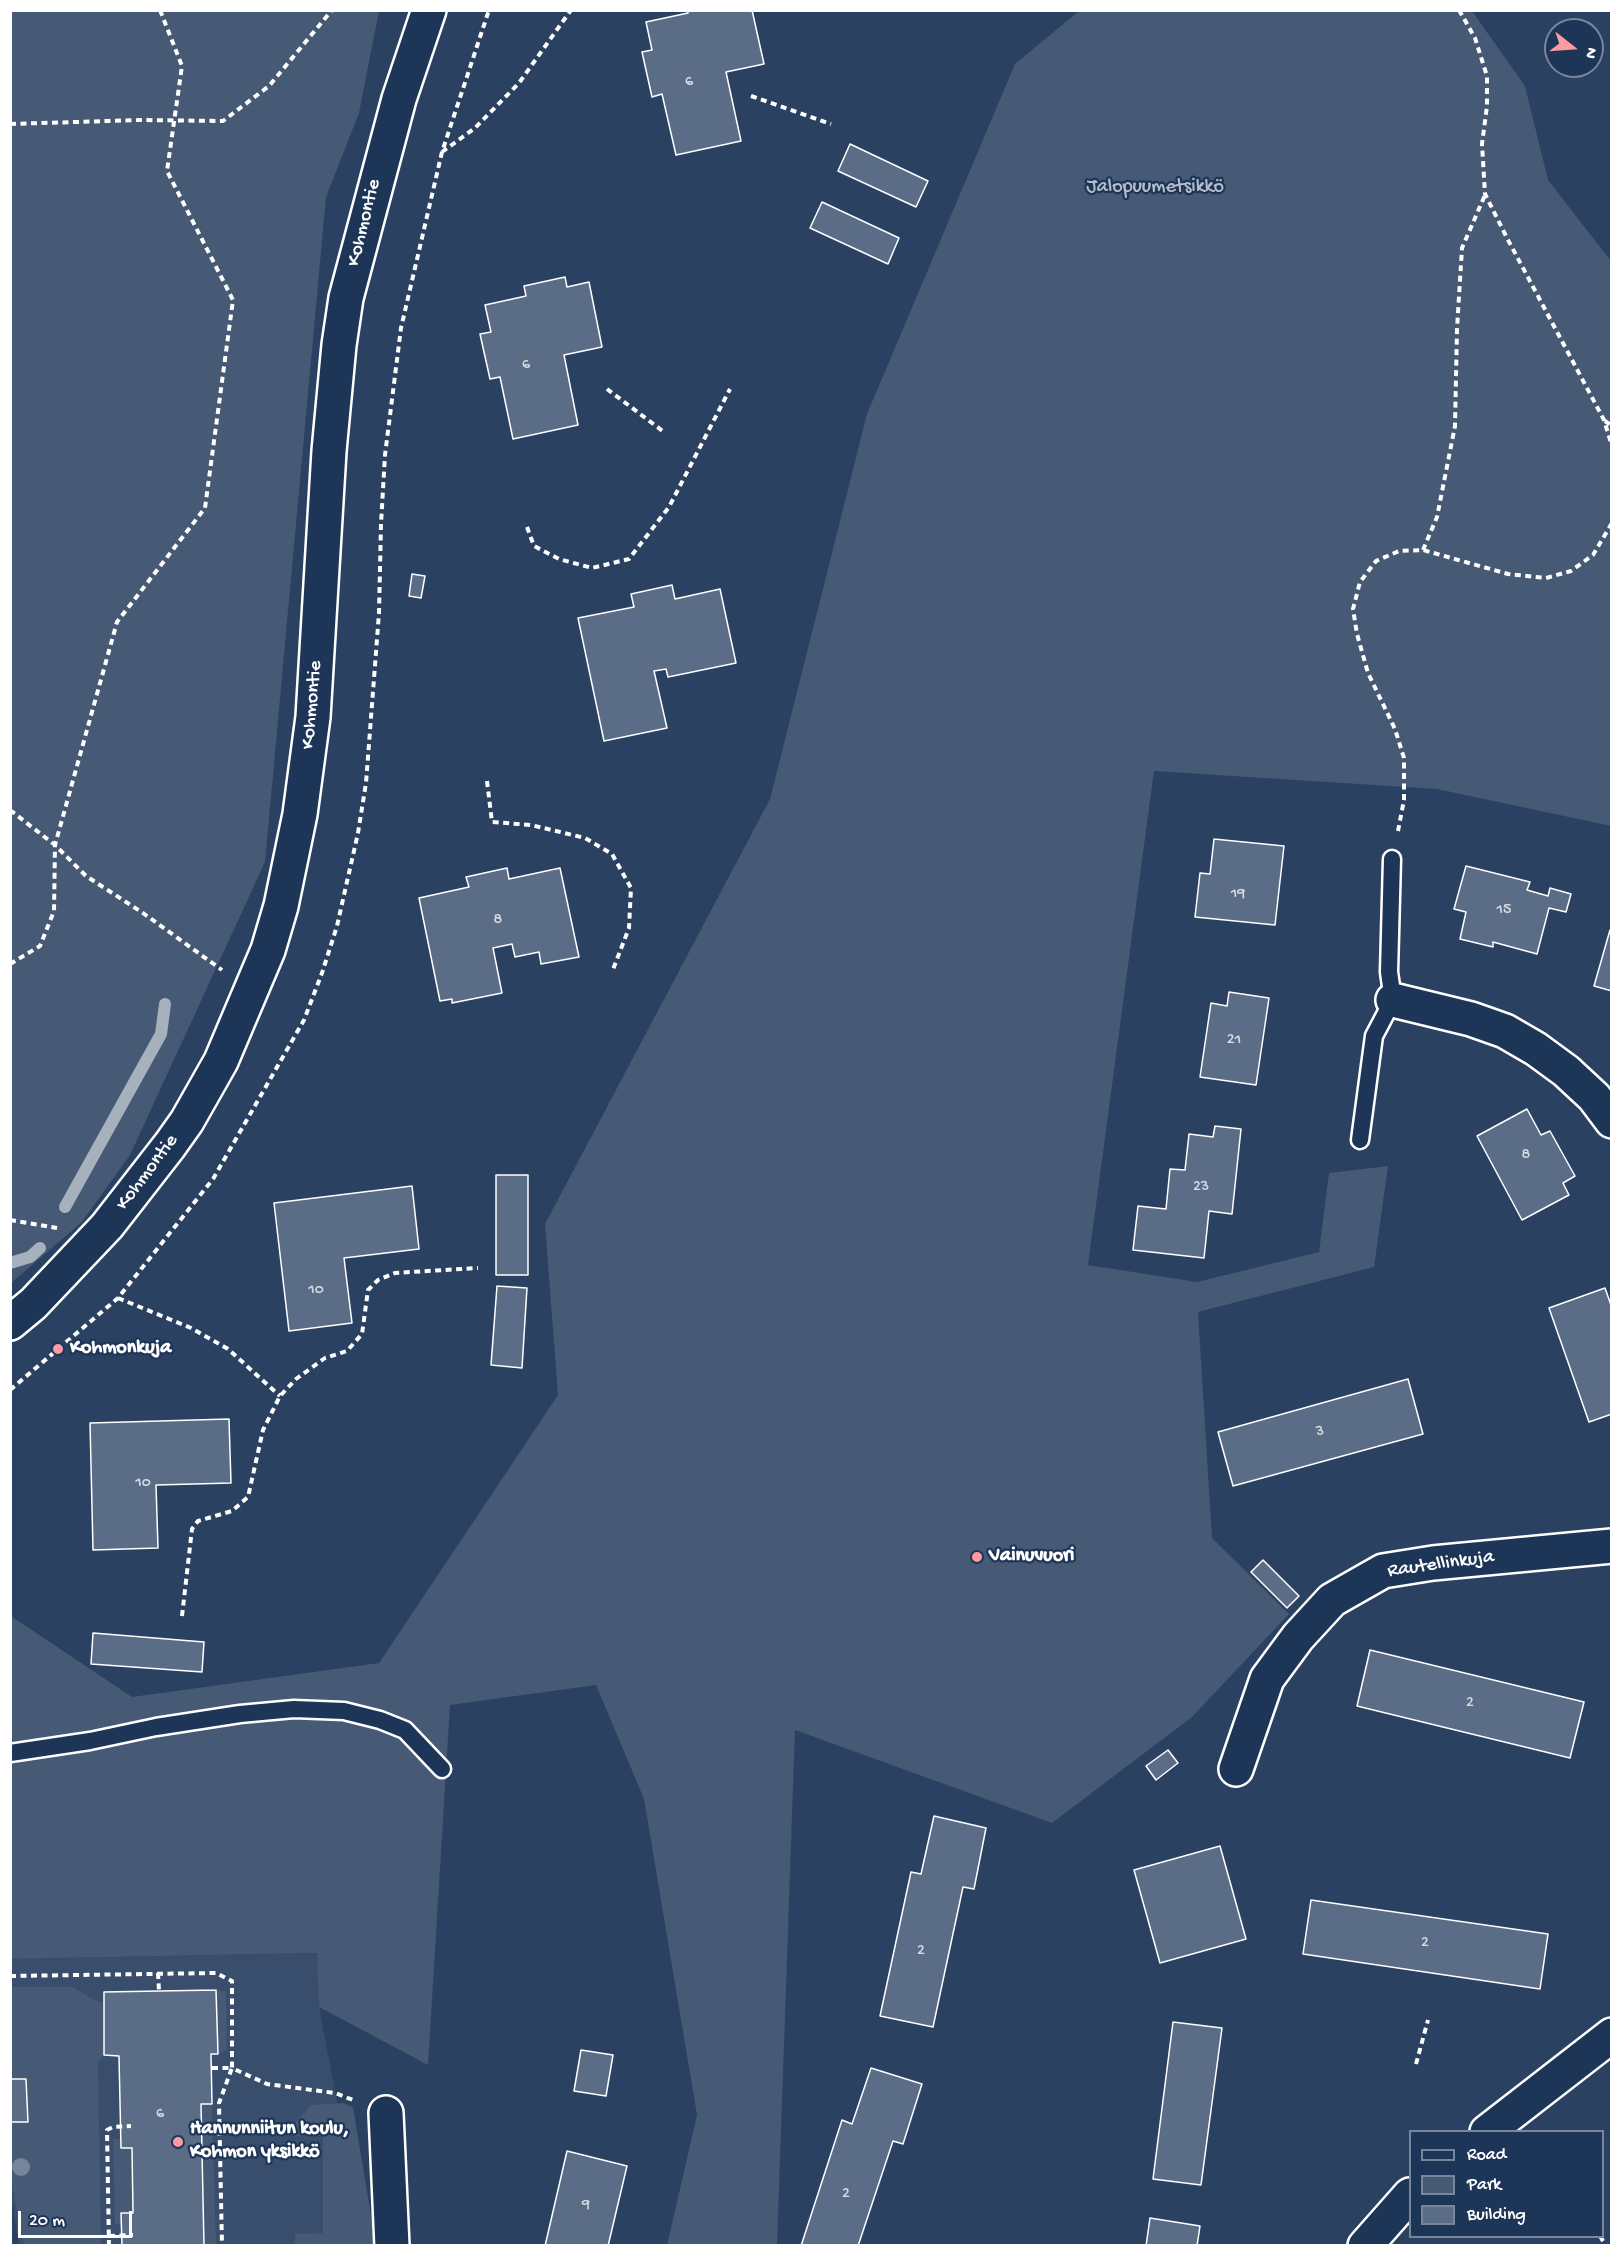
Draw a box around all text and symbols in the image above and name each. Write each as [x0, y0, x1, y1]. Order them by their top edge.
north arrow [1544, 18, 1604, 78]
text: N [1579, 45, 1600, 61]
house number: 6 [685, 73, 693, 93]
park label: Jalopuumetsikkö [1086, 176, 1224, 200]
street label: Kohmontie [343, 177, 387, 269]
house number: 6 [522, 356, 530, 376]
street label: Kohmontie [297, 660, 329, 750]
house number: 19 [1231, 885, 1245, 905]
house number: 15 [1497, 901, 1511, 921]
house number: 8 [494, 911, 502, 931]
house number: 21 [1227, 1031, 1241, 1051]
street label: Kohmontie [112, 1130, 184, 1216]
house number: 8 [1522, 1146, 1530, 1166]
house number: 23 [1193, 1178, 1209, 1198]
house number: 10 [308, 1281, 324, 1301]
place label: Kohmonkuja [70, 1337, 171, 1361]
marker: Kohmonkuja [51, 1342, 65, 1356]
house number: 3 [1316, 1423, 1324, 1443]
house number: 10 [135, 1474, 151, 1494]
place label: Vainuvuori [989, 1545, 1074, 1569]
street label: Rautellinkuja [1386, 1546, 1496, 1584]
marker: Vainuvuori [970, 1550, 984, 1564]
house number: 2 [1466, 1694, 1474, 1714]
house number: 2 [1421, 1934, 1429, 1954]
house number: 2 [917, 1942, 925, 1962]
house number: 6 [156, 2105, 164, 2125]
place label: Hannunniitun koulu, Kohmon yksikkö [190, 2118, 349, 2165]
legend [1409, 2130, 1604, 2238]
marker: Hannunniitun koulu, Kohmon yksikkö [171, 2135, 185, 2149]
text: Road [1467, 2145, 1506, 2166]
text: Park [1467, 2175, 1501, 2196]
house number: 2 [842, 2185, 850, 2205]
house number: 9 [582, 2196, 590, 2216]
scale bar [21, 2199, 135, 2237]
text: Building [1467, 2205, 1526, 2226]
text: 20 m [29, 2211, 65, 2232]

